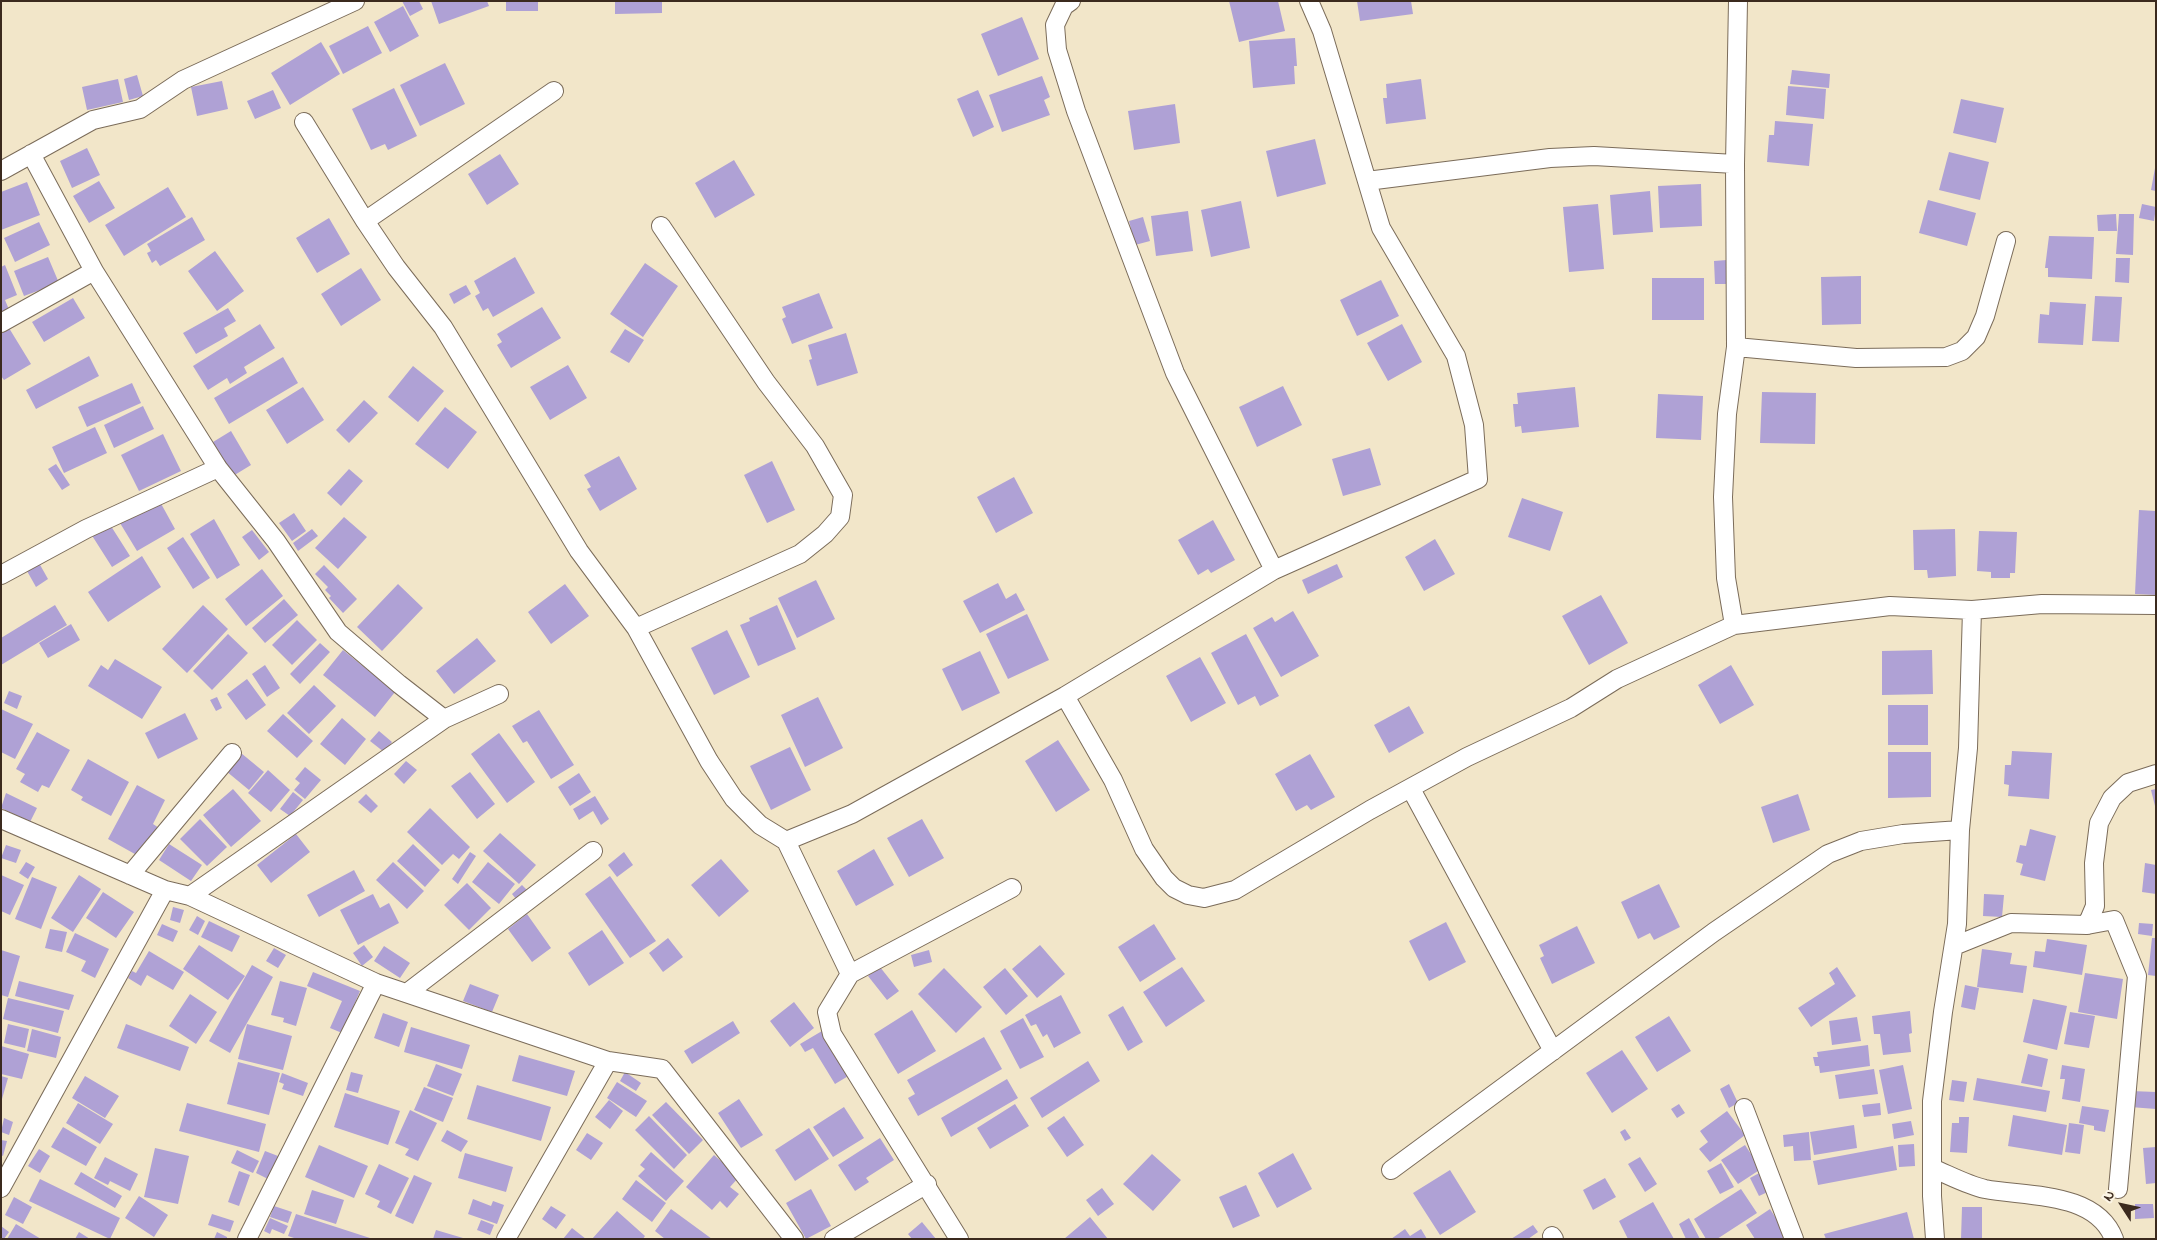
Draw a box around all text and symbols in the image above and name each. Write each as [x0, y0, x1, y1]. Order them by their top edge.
north arrow [2097, 1180, 2147, 1230]
text: N [2098, 1186, 2121, 1206]

